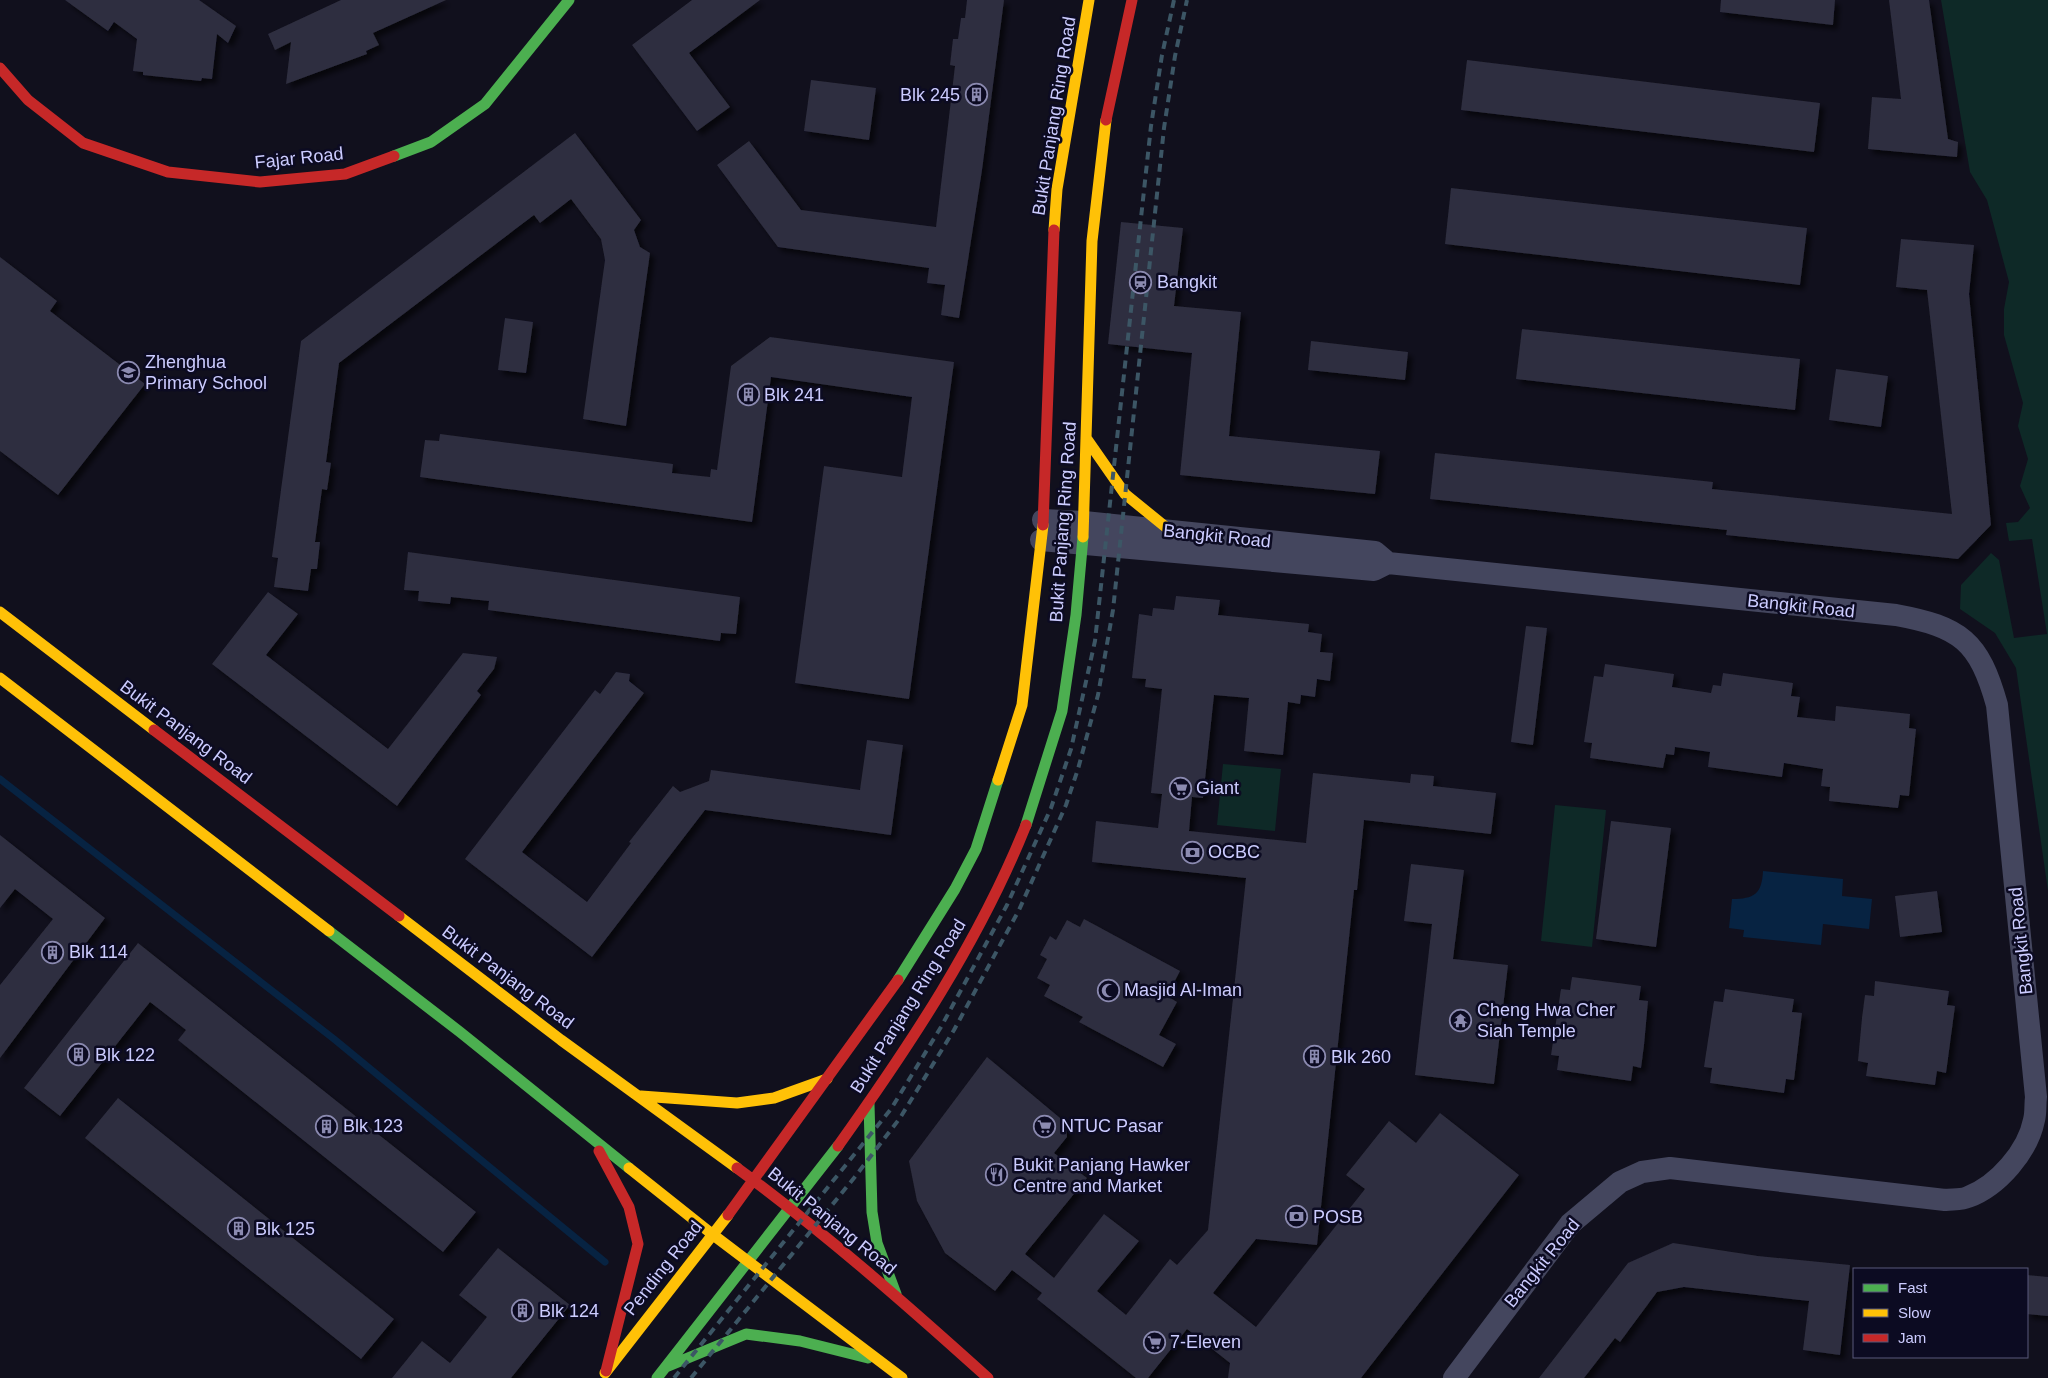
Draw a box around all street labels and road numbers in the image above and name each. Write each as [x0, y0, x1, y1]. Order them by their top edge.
street label: Bukit Panjang Ring Road [1028, 15, 1080, 217]
street label: Fajar Road [254, 143, 344, 173]
street label: Bukit Panjang Ring Road [1046, 421, 1080, 623]
street label: Bangkit Road [1162, 520, 1272, 552]
street label: Bangkit Road [1746, 590, 1856, 622]
street label: Bukit Panjang Road [116, 676, 256, 788]
street label: Bangkit Road [2005, 886, 2037, 996]
street label: Bukit Panjang Ring Road [846, 915, 970, 1097]
street label: Bukit Panjang Road [438, 921, 578, 1033]
street label: Bukit Panjang Road [764, 1163, 900, 1279]
street label: Bangkit Road [1500, 1215, 1584, 1311]
street label: Pending Road [620, 1217, 706, 1319]

